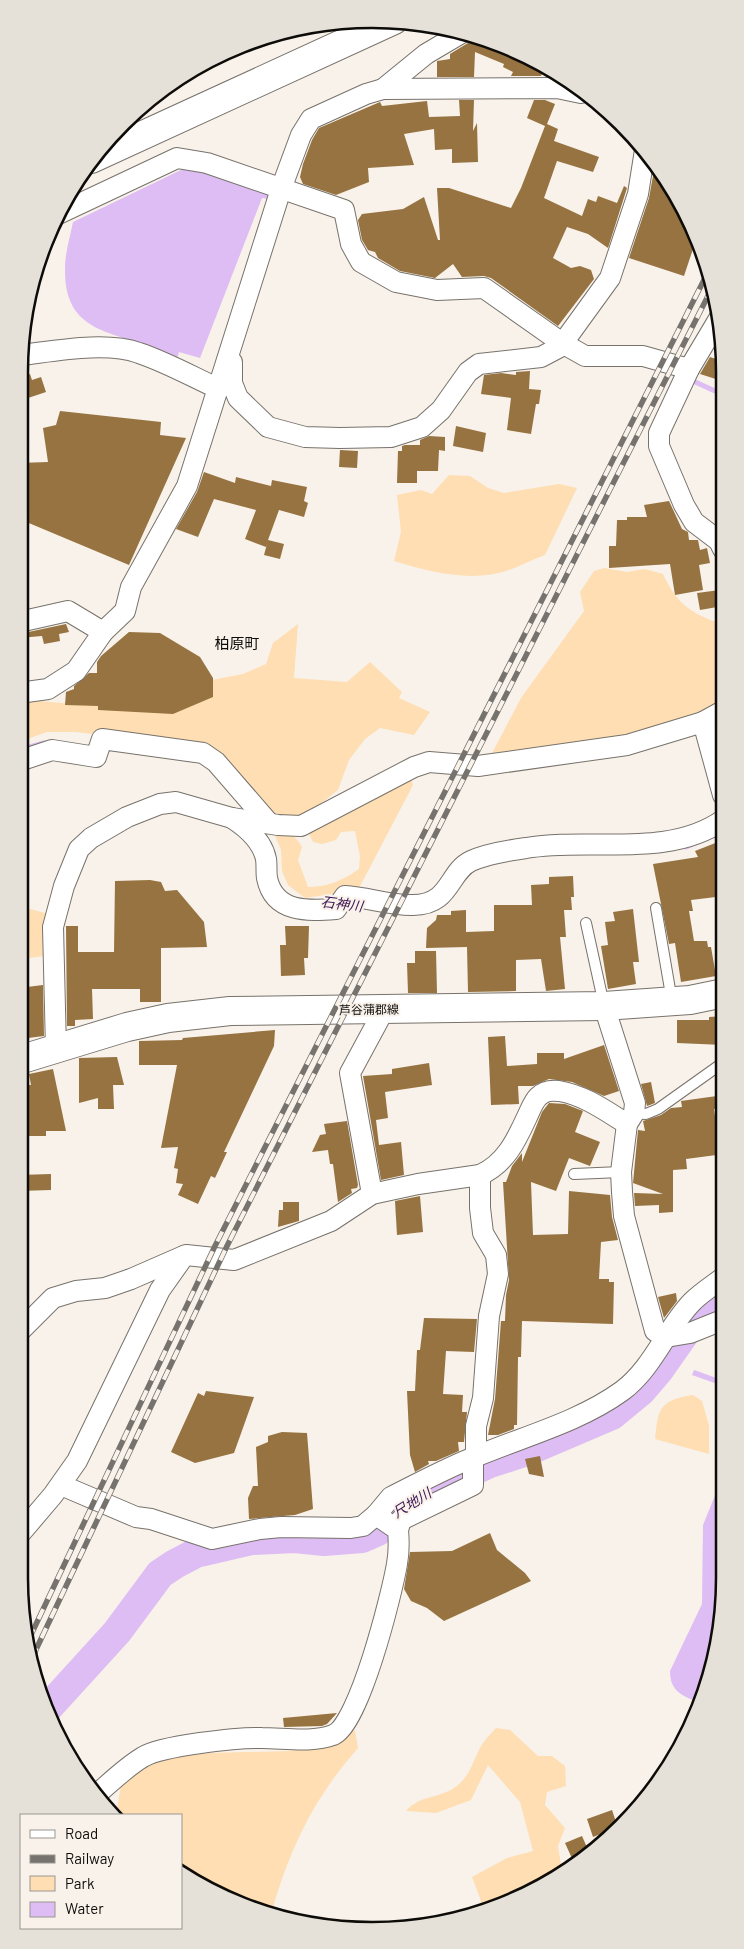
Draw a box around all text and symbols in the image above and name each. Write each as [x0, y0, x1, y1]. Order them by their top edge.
district label: 柏原町 [214, 634, 260, 652]
water label: 石神川 [320, 893, 366, 915]
street label: 芦谷蒲郡線 [339, 1001, 399, 1017]
water label: 尺地川 [389, 1483, 436, 1521]
legend [20, 1814, 182, 1929]
text: Road [65, 1824, 98, 1842]
text: Railway [65, 1849, 114, 1867]
text: Park [65, 1874, 95, 1892]
text: Water [65, 1899, 104, 1917]

